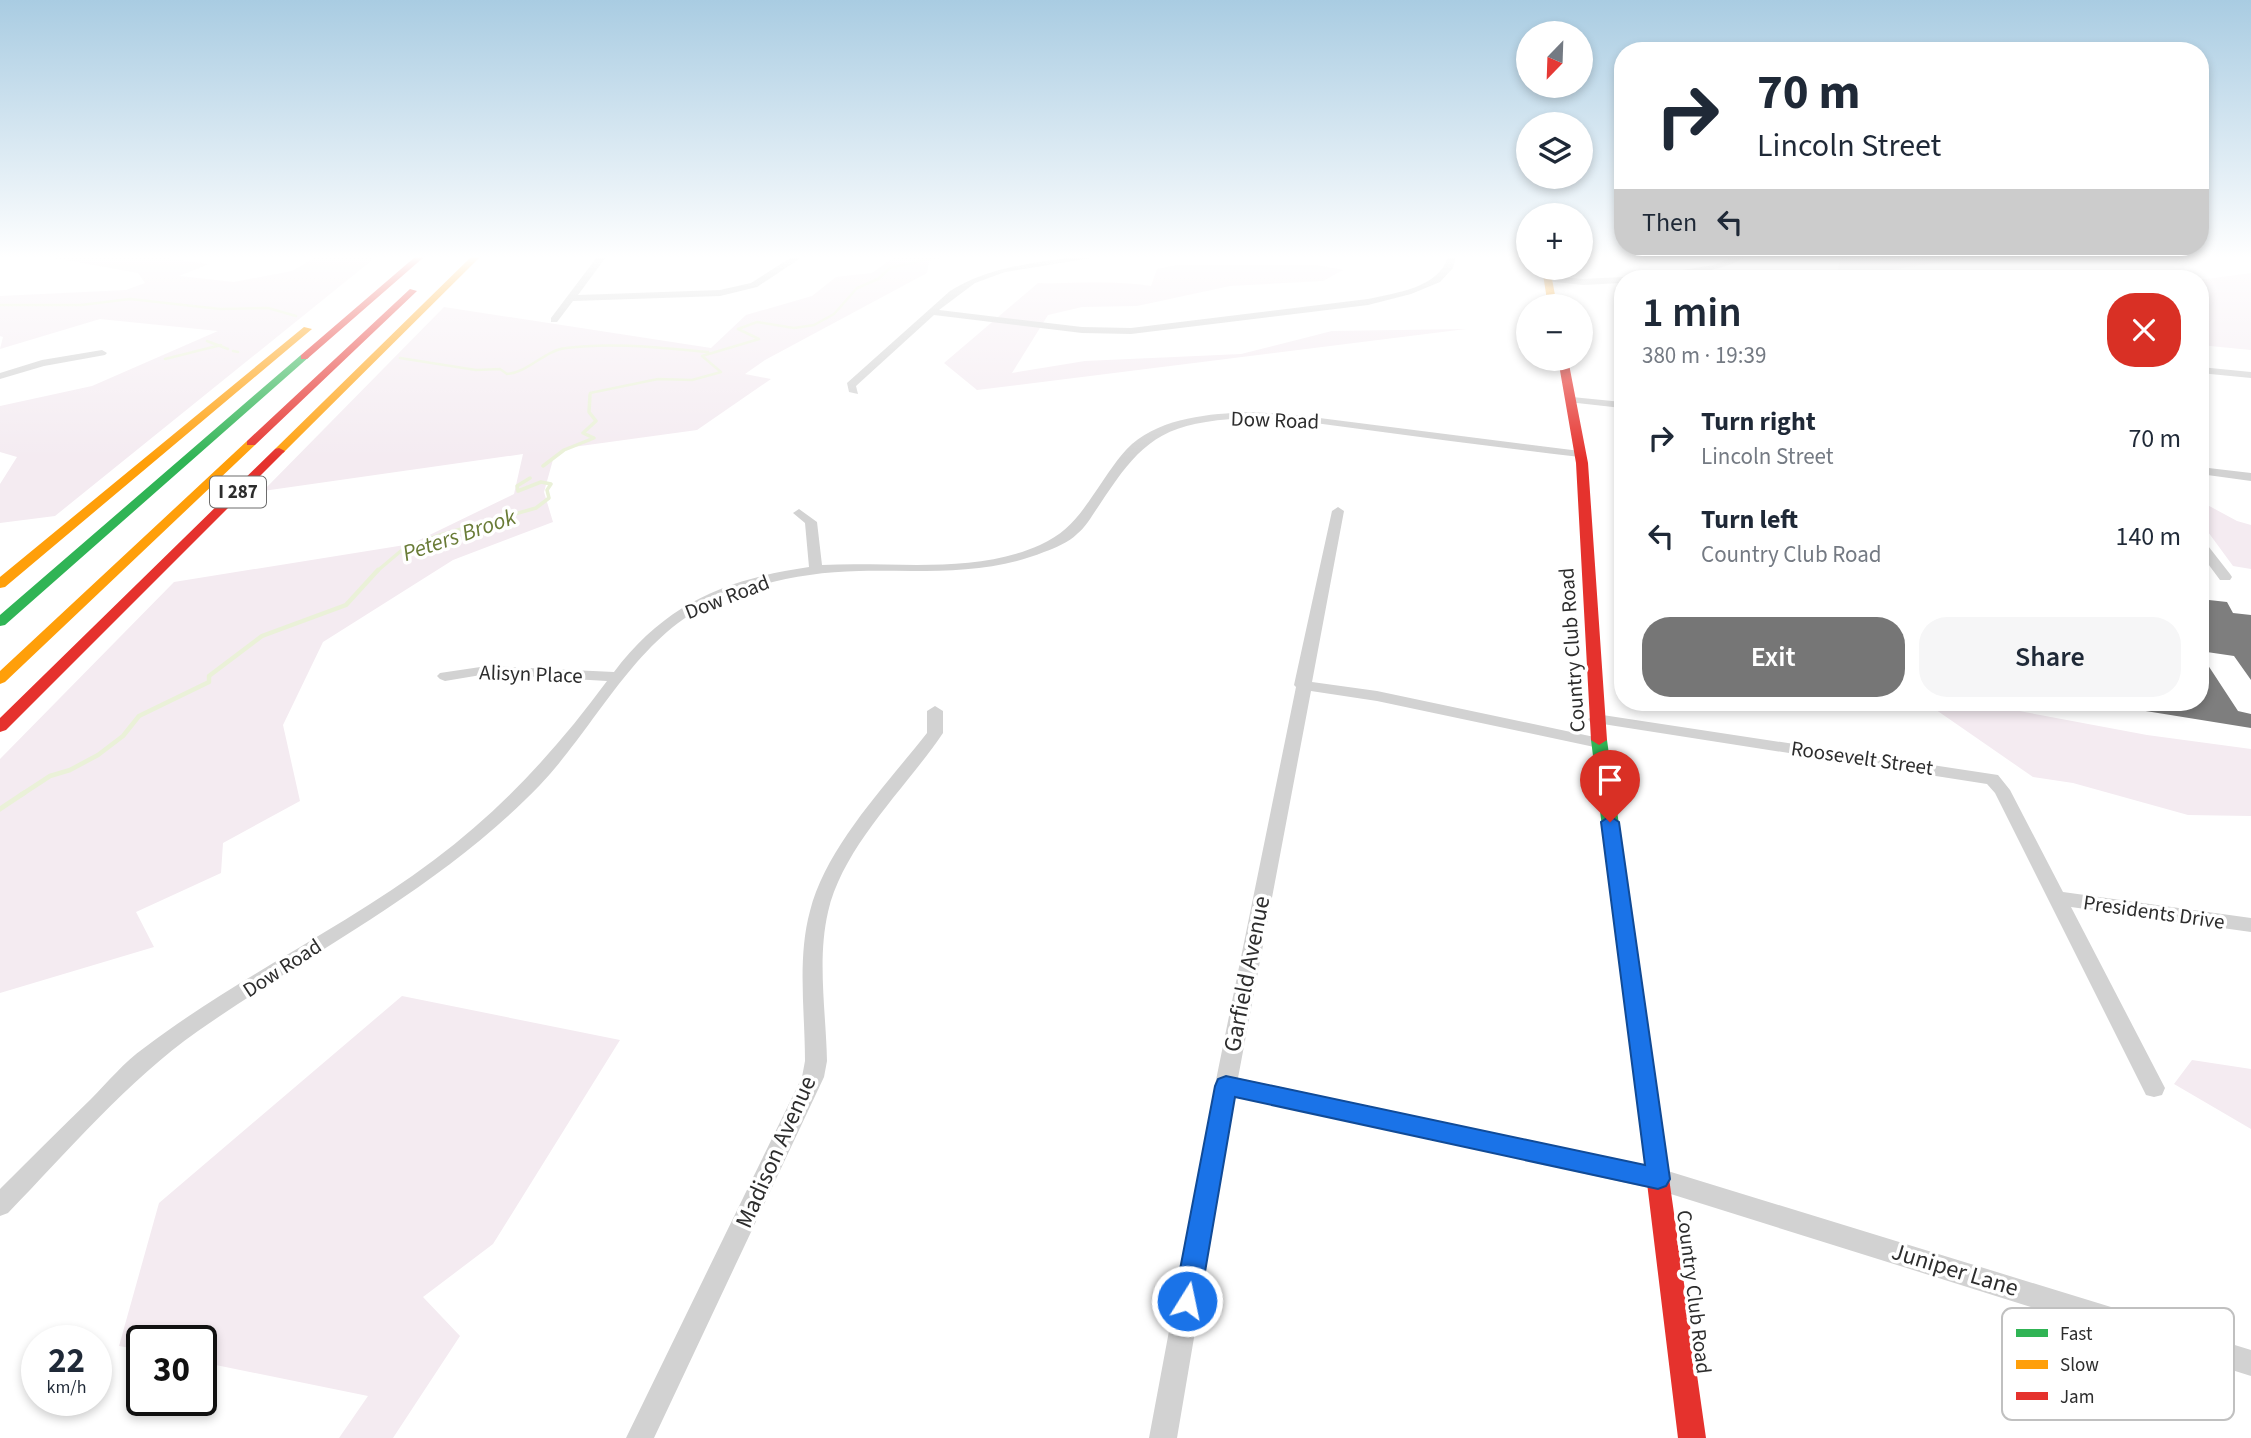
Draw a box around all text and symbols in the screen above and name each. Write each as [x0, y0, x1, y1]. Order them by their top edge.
north arrow [1516, 21, 1592, 98]
map controls [1516, 21, 1593, 371]
text: 70 m [1757, 58, 1861, 128]
icon: right [1642, 70, 1733, 161]
button: layers [1516, 112, 1593, 189]
text: Lincoln Street [1757, 123, 1941, 169]
button: + [1516, 203, 1593, 280]
icon: left [1711, 203, 1749, 241]
text: Then [1642, 204, 1697, 241]
text: 1 min [1642, 283, 1742, 343]
button: close [2107, 293, 2181, 367]
button: − [1516, 294, 1593, 371]
text: 380 m · 19:39 [1642, 339, 1766, 372]
street label: Dow Road [1230, 403, 1320, 437]
text: Turn right [1701, 403, 1816, 440]
icon: right [1642, 419, 1680, 457]
text: 70 m [2128, 420, 2181, 457]
text: Lincoln Street [1701, 440, 1834, 473]
road number: I 287 [210, 477, 266, 508]
water label: Peters Brook [398, 500, 521, 570]
text: Turn left [1701, 501, 1798, 538]
icon: left [1642, 517, 1680, 555]
text: 140 m [2115, 518, 2181, 555]
text: Country Club Road [1701, 538, 1882, 571]
street label: Dow Road [680, 567, 774, 627]
street label: Country Club Road [1551, 567, 1593, 733]
button: Exit [1642, 617, 1905, 697]
button: Share [1919, 617, 2181, 697]
street label: Alisyn Place [479, 657, 583, 691]
street label: Roosevelt Street [1789, 733, 1935, 783]
pin [1580, 750, 1640, 822]
icon: arrive [1591, 761, 1629, 799]
street label: Presidents Drive [2081, 887, 2227, 937]
street label: Garfield Avenue [1215, 893, 1279, 1055]
street label: Dow Road [237, 931, 327, 1005]
street label: Madison Avenue [727, 1070, 825, 1234]
street label: Country Club Road [1669, 1208, 1719, 1376]
street label: Juniper Lane [1887, 1234, 2023, 1306]
position arrow [1150, 1264, 1224, 1338]
legend [2002, 1308, 2234, 1420]
text: Fast [2060, 1321, 2093, 1348]
speed limit sign: 30 [126, 1325, 217, 1416]
text: 22 [48, 1336, 85, 1386]
text: Slow [2060, 1352, 2099, 1379]
text: km/h [47, 1375, 86, 1400]
text: Jam [2060, 1384, 2094, 1411]

